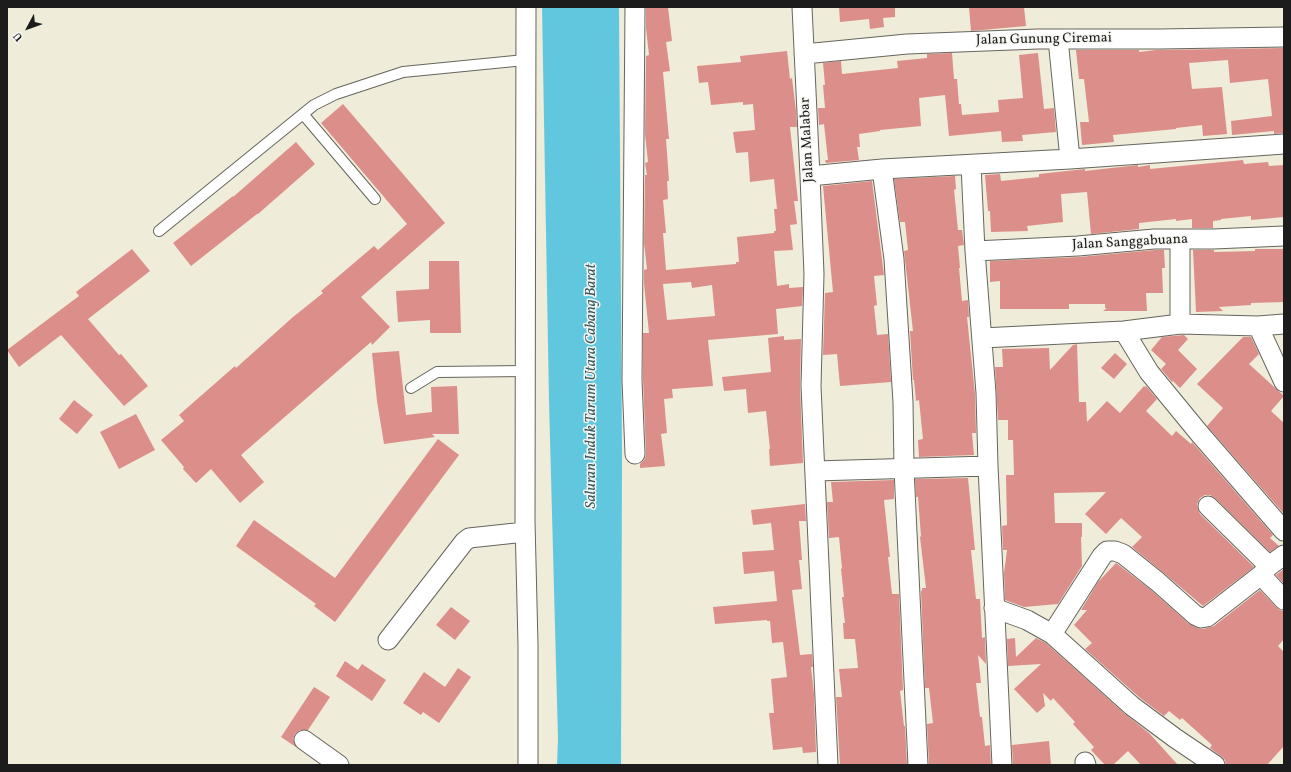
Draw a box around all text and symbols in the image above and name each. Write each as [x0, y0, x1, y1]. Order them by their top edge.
north arrow [8, 8, 48, 48]
text: U [10, 28, 27, 44]
street label: Jalan Gunung Ciremai [976, 30, 1112, 50]
street label: Jalan Malabar [797, 97, 819, 183]
street label: Jalan Sanggabuana [1072, 232, 1188, 254]
water label: Saluran Induk Tarum Utara Cabang Barat [583, 264, 601, 508]

